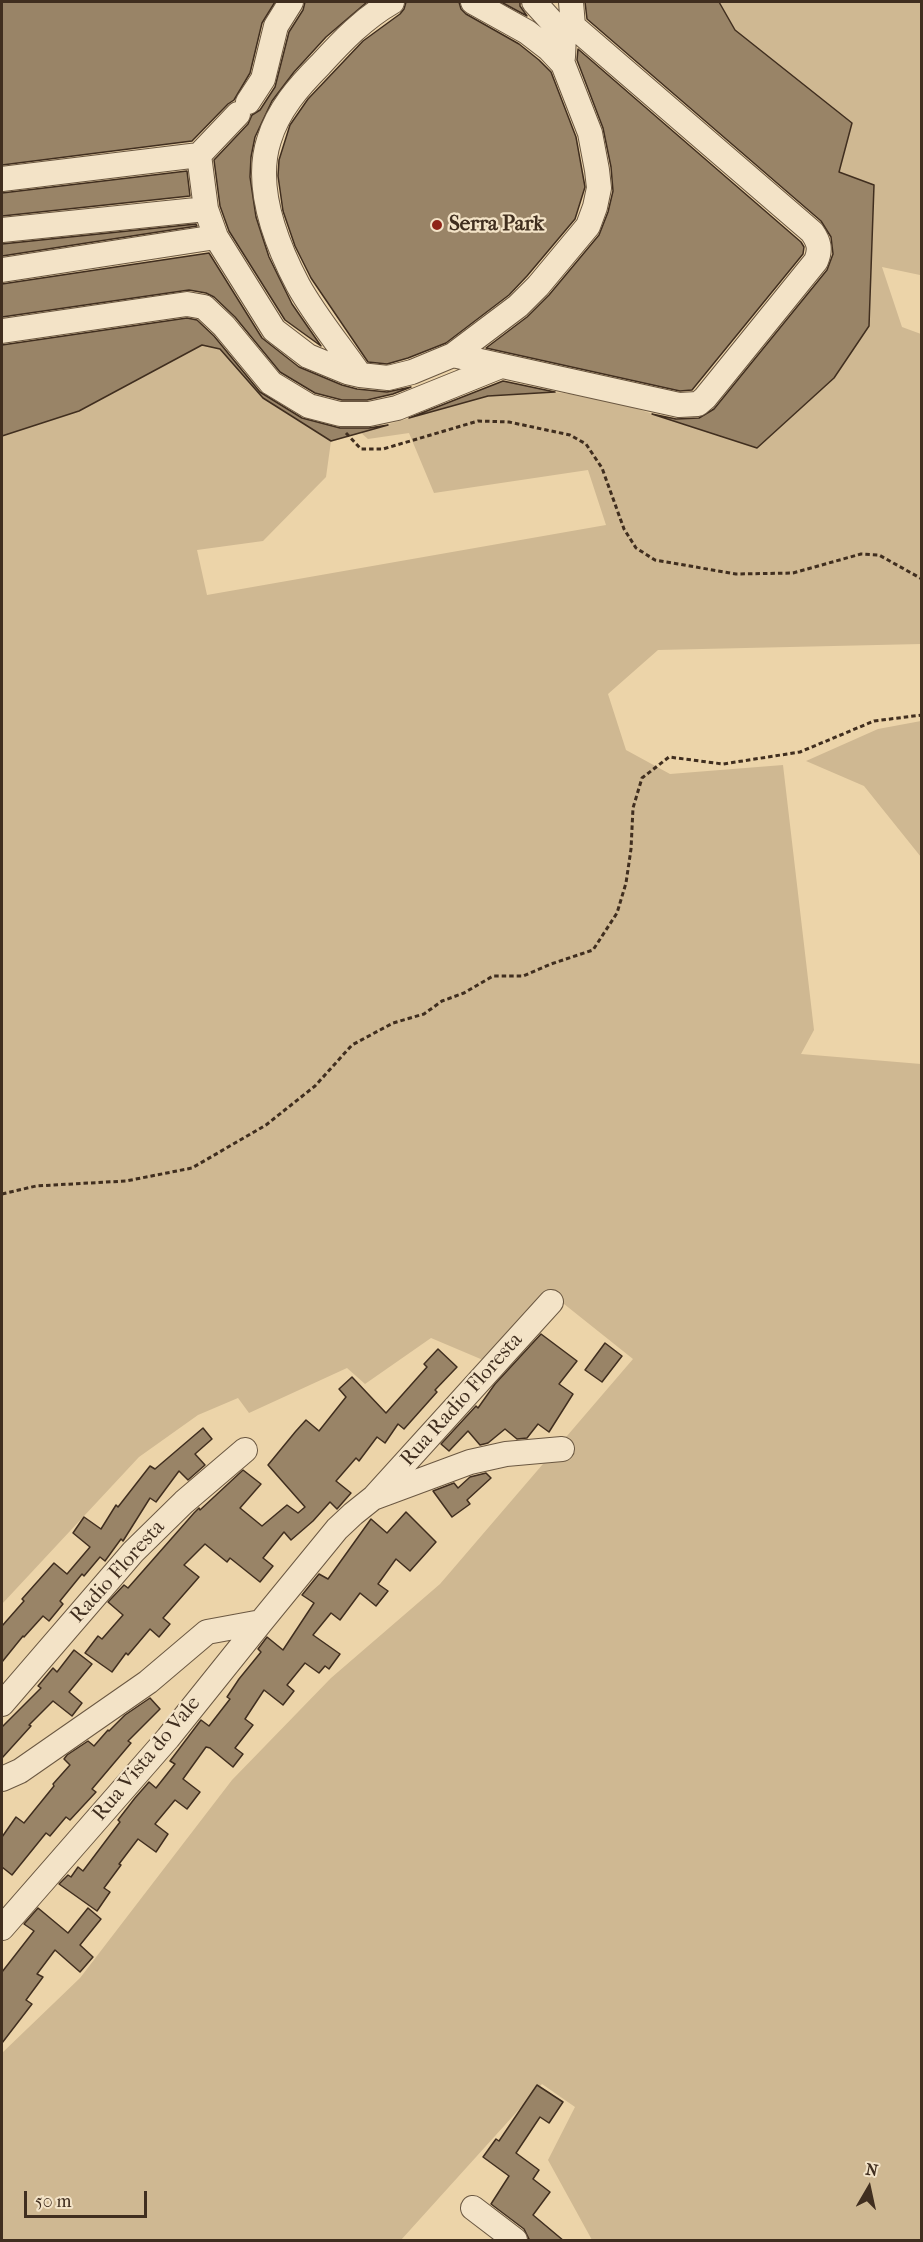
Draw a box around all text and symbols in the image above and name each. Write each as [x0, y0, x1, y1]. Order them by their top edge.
place label: Serra Park [449, 212, 544, 238]
marker: Serra Park [430, 218, 444, 232]
street label: Rua Radio Floresta [396, 1328, 528, 1472]
street label: Radio Floresta [65, 1515, 171, 1629]
street label: Rua Vista do Vale [88, 1692, 206, 1826]
north arrow [839, 2158, 899, 2218]
text: N [864, 2159, 879, 2180]
scale bar [27, 2179, 150, 2217]
text: 50 m [35, 2191, 71, 2212]

